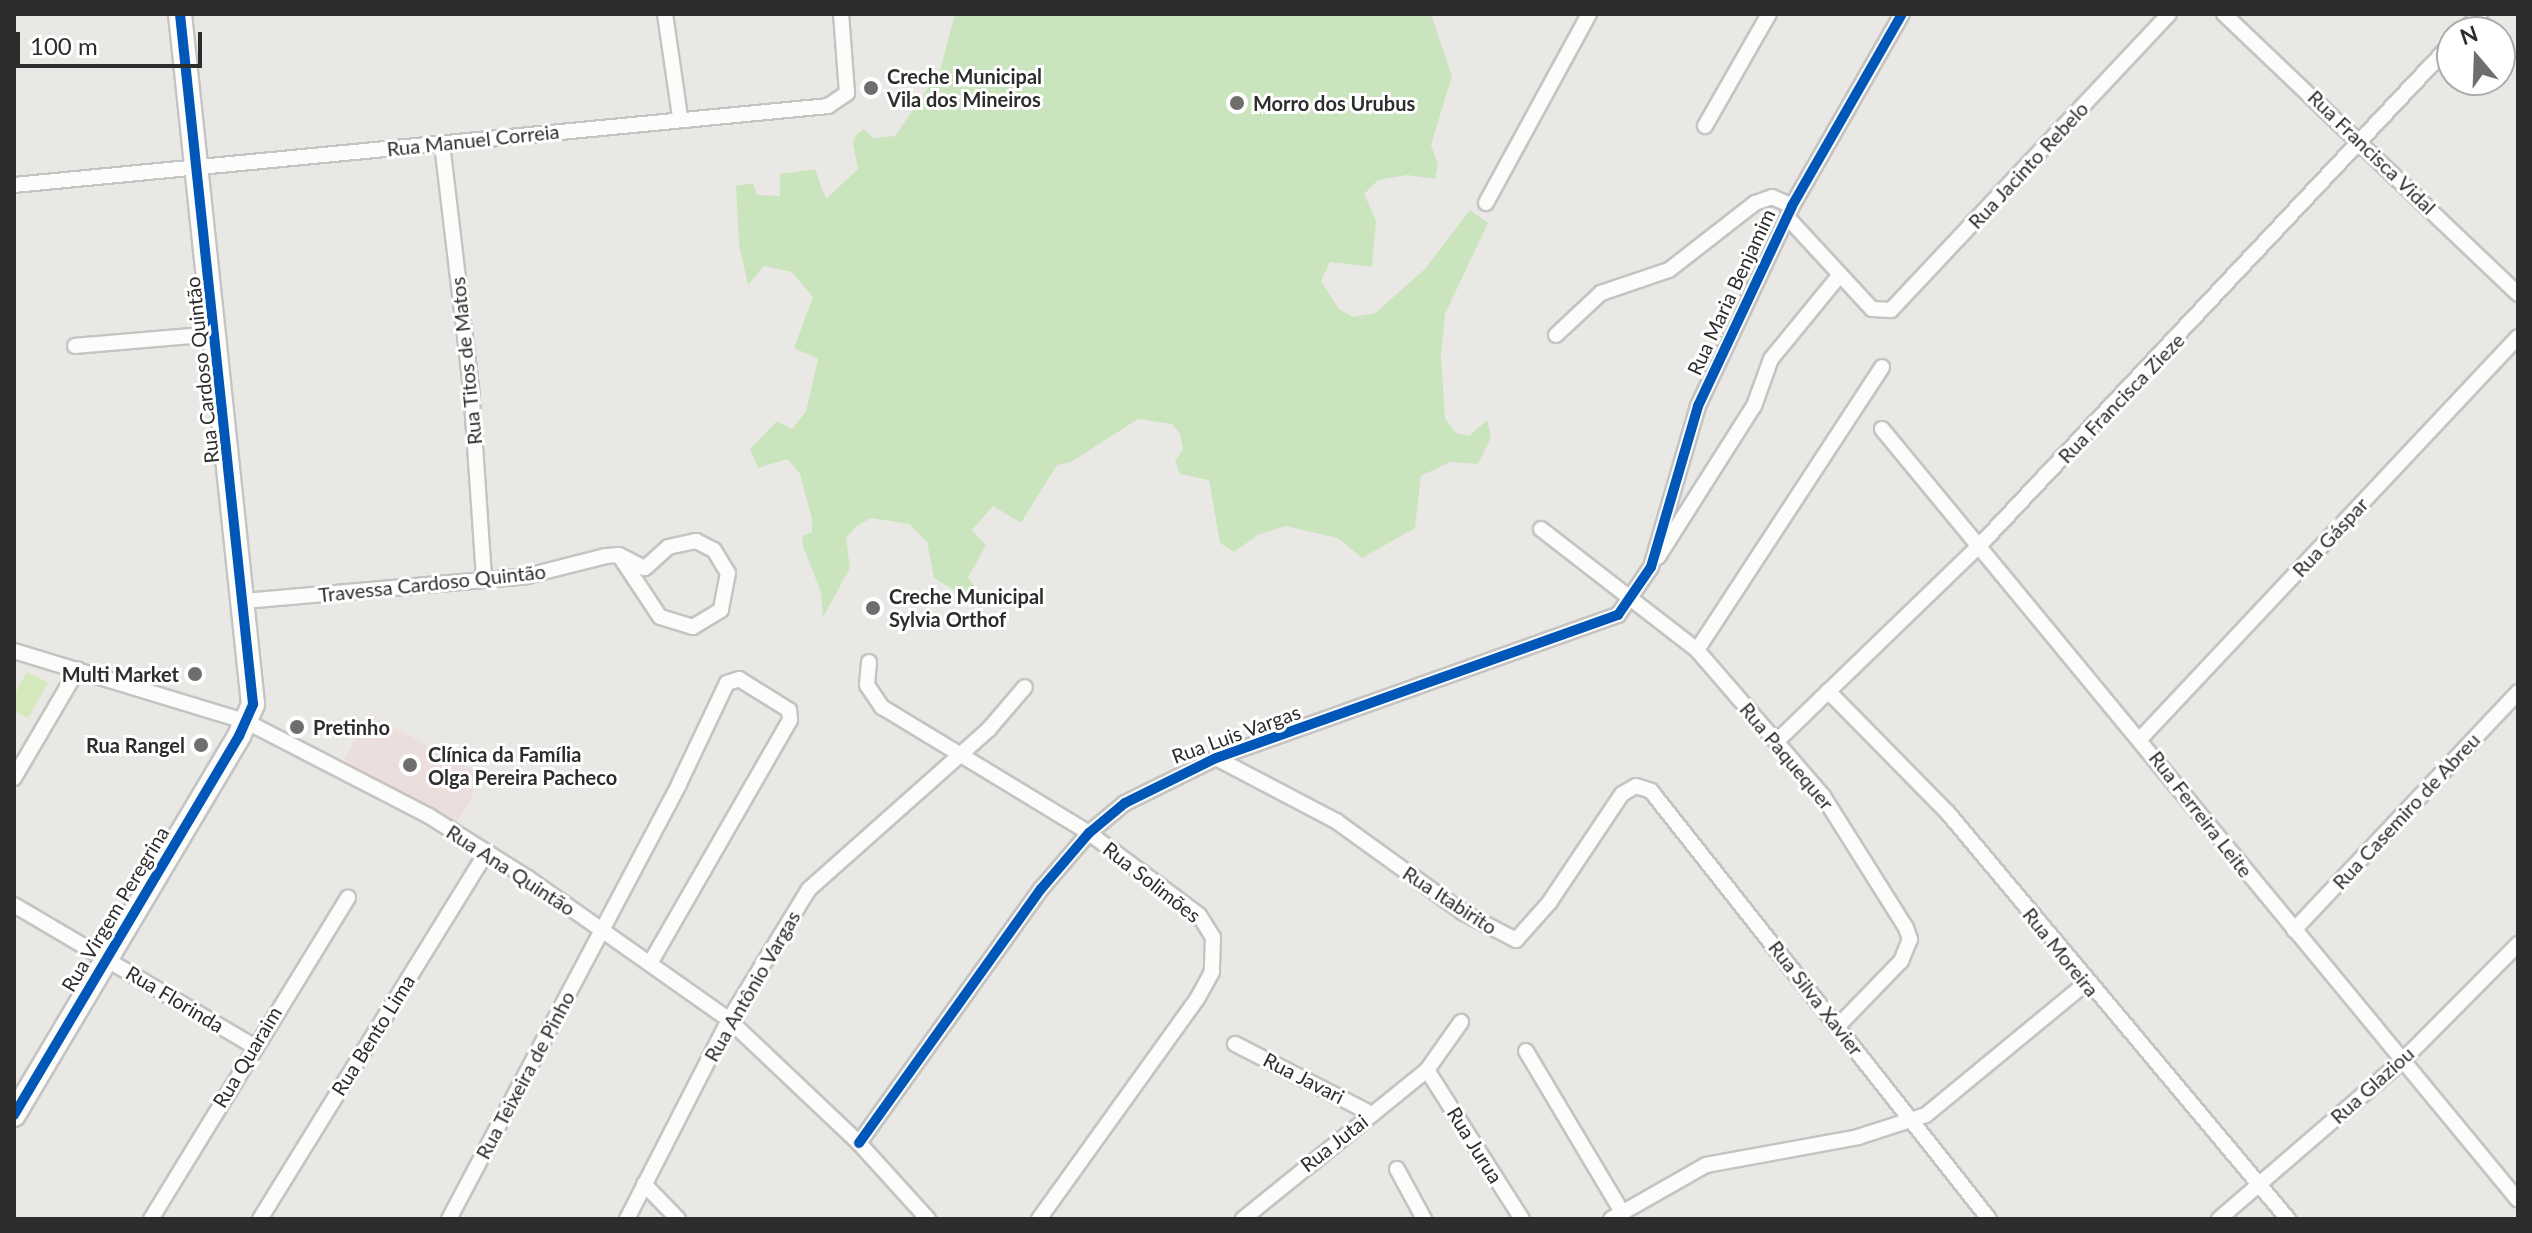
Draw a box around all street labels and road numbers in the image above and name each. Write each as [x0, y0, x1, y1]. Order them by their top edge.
street label: Rua Francisca Vidal [2303, 85, 2441, 219]
street label: Rua Jacinto Rebelo [1963, 96, 2093, 234]
street label: Rua Manuel Correia [386, 119, 560, 161]
street label: Rua Maria Benjamim [1682, 205, 1780, 379]
street label: Rua Cardoso Quintão [180, 276, 224, 464]
street label: Rua Titos de Matos [445, 276, 487, 446]
street label: Rua Francisca Zieze [2053, 328, 2189, 468]
street label: Rua Gáspar [2287, 492, 2373, 582]
street label: Travessa Cardoso Quintão [317, 559, 547, 607]
street label: Rua Paquequer [1735, 697, 1839, 815]
street label: Rua Luis Vargas [1168, 699, 1304, 769]
street label: Rua Casemiro de Abreu [2327, 728, 2485, 894]
street label: Rua Ferreira Leite [2144, 746, 2258, 882]
street label: Rua Ana Quintão [442, 819, 580, 921]
street label: Rua Virgem Peregrina [56, 822, 174, 996]
street label: Rua Solimões [1099, 837, 1205, 927]
street label: Rua Itabirito [1398, 861, 1502, 939]
street label: Rua Moreira [2018, 903, 2104, 1001]
street label: Rua Antônio Vargas [699, 906, 805, 1066]
street label: Rua Silva Xavier [1764, 936, 1868, 1060]
street label: Rua Florinda [122, 960, 228, 1038]
street label: Rua Bento Lima [326, 970, 420, 1100]
street label: Rua Teixeira de Pinho [470, 987, 580, 1163]
street label: Rua Quaraim [207, 1002, 287, 1112]
street label: Rua Glaziou [2325, 1041, 2419, 1129]
street label: Rua Javari [1259, 1047, 1349, 1109]
street label: Rua Jurua [1442, 1102, 1508, 1188]
street label: Rua Jutai [1295, 1109, 1373, 1177]

